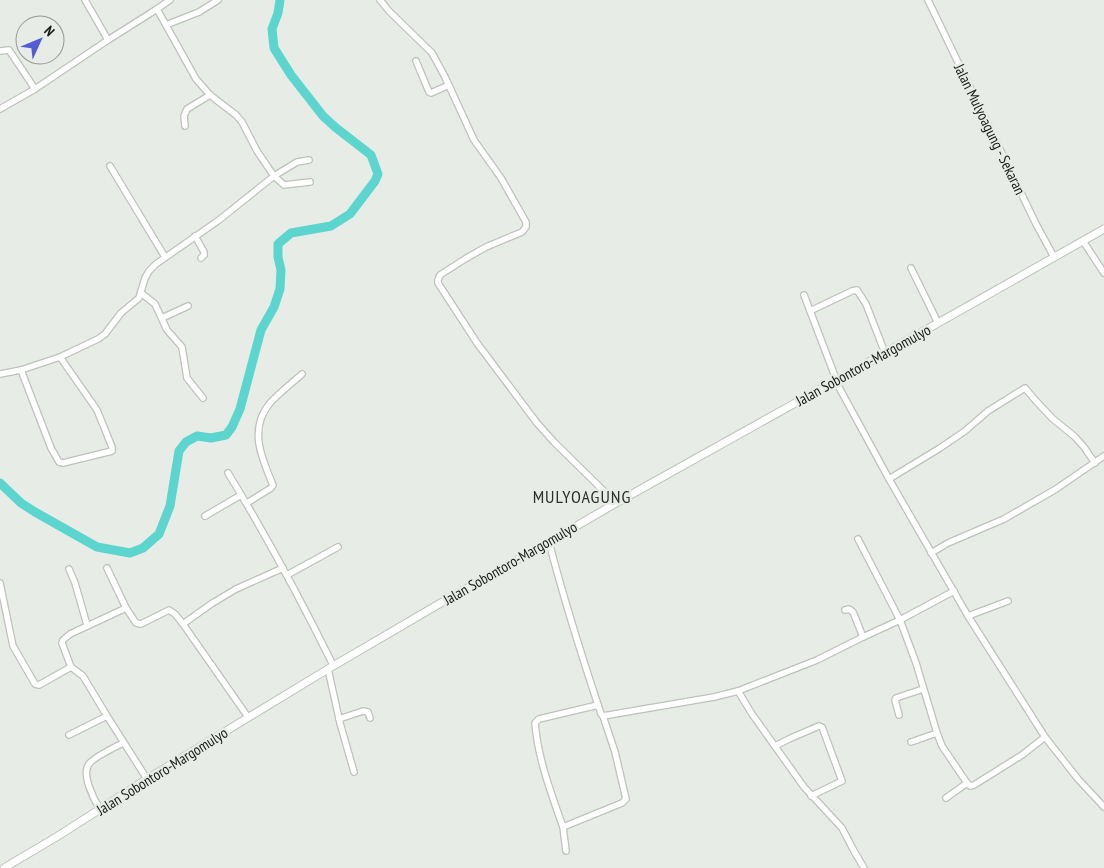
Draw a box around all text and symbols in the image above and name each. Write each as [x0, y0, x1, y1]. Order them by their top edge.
north arrow [15, 15, 65, 65]
text: N [40, 22, 58, 40]
street label: Jalan Mulyoagung - Sekaran [950, 60, 1030, 198]
street label: Jalan Sobontoro-Margomulyo [791, 320, 934, 410]
district label: MULYOAGUNG [533, 485, 631, 508]
street label: Jalan Sobontoro-Margomulyo [439, 517, 580, 610]
street label: Jalan Sobontoro-Margomulyo [92, 723, 231, 820]

